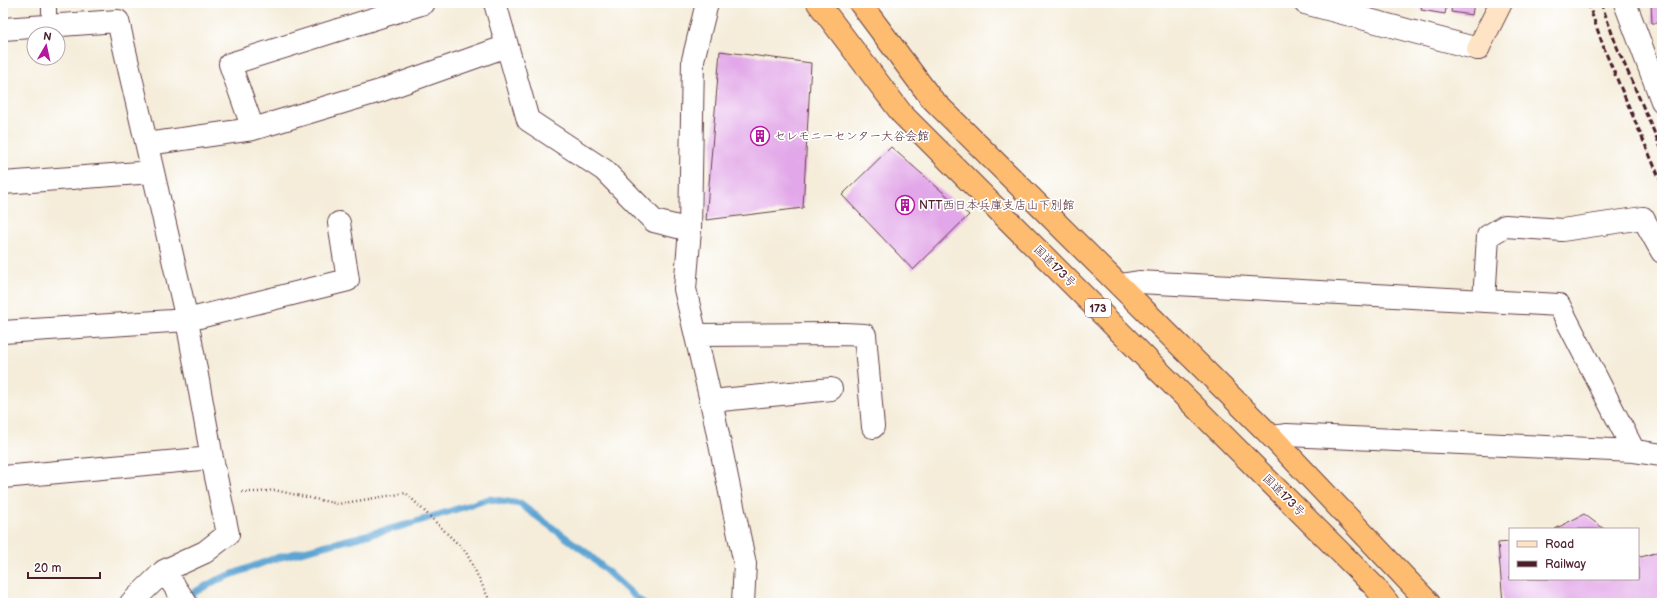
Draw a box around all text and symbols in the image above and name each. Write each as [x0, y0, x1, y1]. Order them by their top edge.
north arrow [26, 26, 66, 66]
text: N [42, 30, 53, 44]
building icon: セレモニーセンター大谷会館 [749, 125, 771, 147]
place label: セレモニーセンター大谷会館 [774, 129, 929, 144]
building icon: NTT西日本兵庫支店山下別館 [894, 194, 916, 216]
place label: NTT西日本兵庫支店山下別館 [919, 198, 1074, 213]
street label: 国道173号 [1030, 242, 1079, 291]
road number: 173 [1085, 299, 1111, 317]
street label: 国道173号 [1259, 471, 1308, 520]
legend [1509, 528, 1639, 580]
text: Road [1545, 537, 1574, 552]
scale bar [28, 554, 100, 580]
text: Railway [1545, 557, 1587, 572]
text: 20 m [34, 561, 61, 576]

